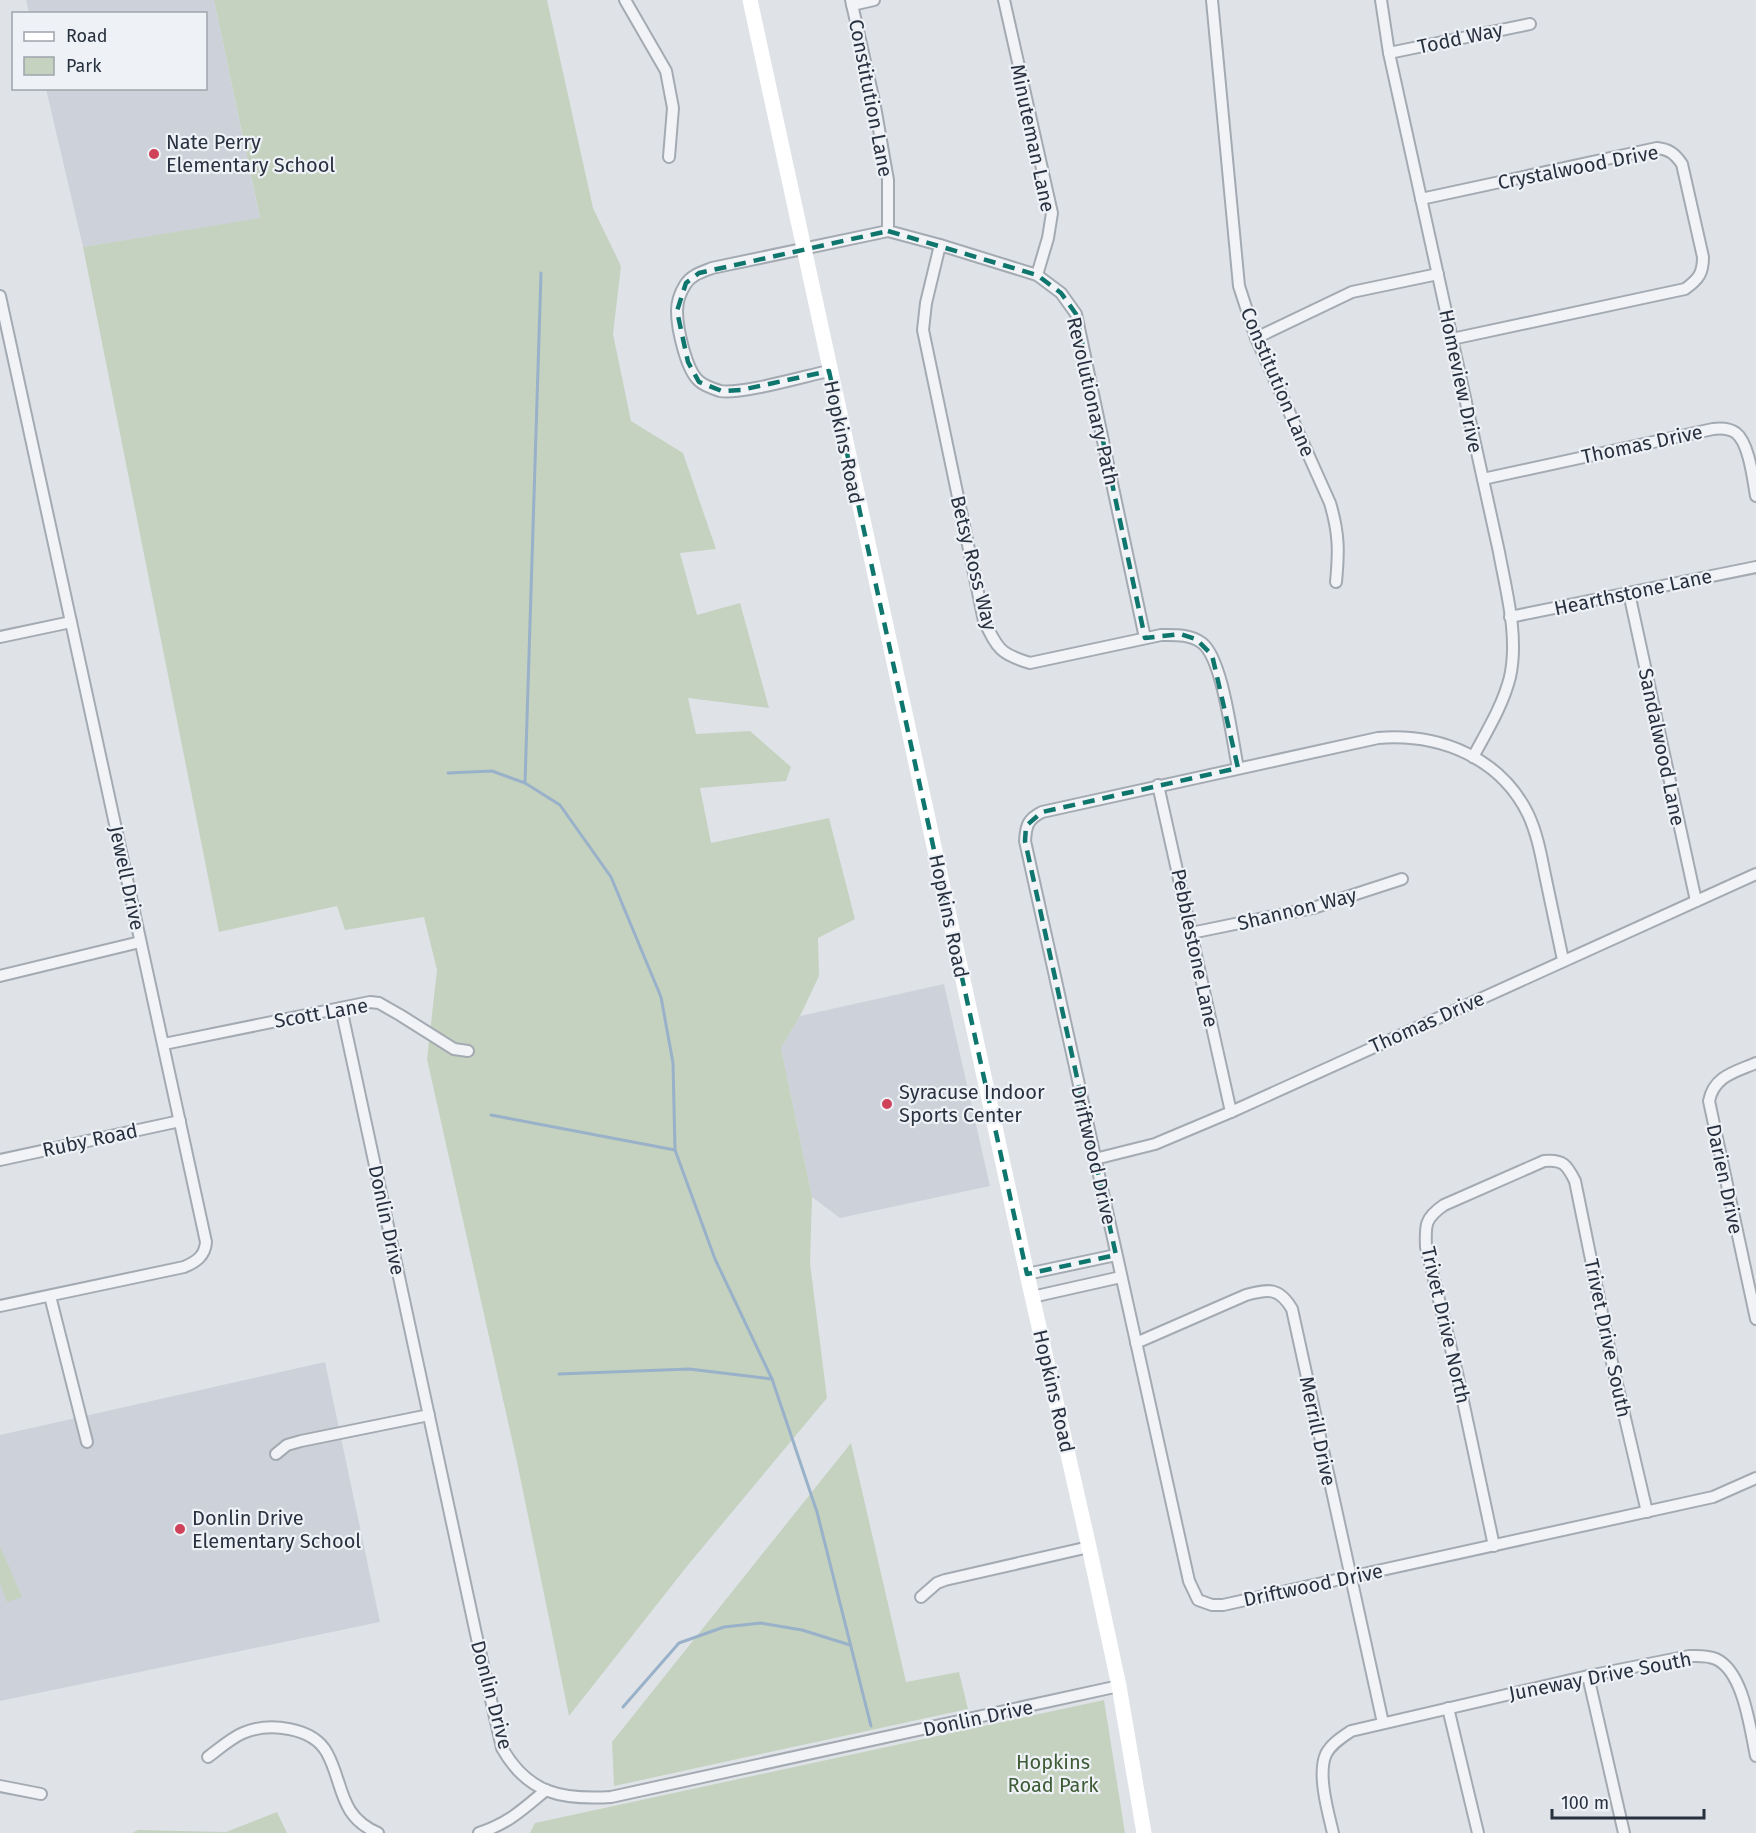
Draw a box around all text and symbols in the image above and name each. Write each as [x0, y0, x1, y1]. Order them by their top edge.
legend [12, 12, 207, 90]
street label: Constitution Lane [844, 17, 898, 179]
street label: Todd Way [1415, 17, 1505, 59]
text: Road [66, 25, 108, 47]
text: Park [66, 55, 102, 77]
street label: Minuteman Lane [1006, 62, 1060, 214]
place label: Nate Perry Elementary School [166, 130, 335, 177]
street label: Crystalwood Drive [1496, 140, 1660, 194]
marker: Nate Perry Elementary School [147, 147, 161, 161]
street label: Constitution Lane [1236, 304, 1320, 460]
street label: Homeview Drive [1434, 307, 1488, 455]
street label: Revolutionary Path [1062, 315, 1124, 487]
street label: Hopkins Road [819, 378, 869, 506]
street label: Thomas Drive [1579, 419, 1705, 469]
street label: Betsy Ross Way [946, 493, 1002, 633]
street label: Hearthstone Lane [1552, 564, 1714, 620]
street label: Sandalwood Lane [1634, 666, 1690, 828]
street label: Jewell Drive [104, 824, 150, 932]
street label: Hopkins Road [924, 852, 974, 980]
street label: Pebblestone Lane [1166, 867, 1224, 1029]
street label: Shannon Way [1235, 883, 1359, 935]
street label: Thomas Drive [1366, 986, 1488, 1058]
street label: Scott Lane [272, 993, 370, 1033]
place label: Syracuse Indoor Sports Center [899, 1080, 1045, 1127]
street label: Driftwood Drive [1066, 1083, 1122, 1227]
marker: Syracuse Indoor Sports Center [880, 1097, 894, 1111]
street label: Ruby Road [40, 1118, 140, 1162]
street label: Darien Drive [1702, 1122, 1748, 1236]
street label: Donlin Drive [364, 1163, 410, 1277]
street label: Trivet Drive North [1416, 1244, 1476, 1406]
street label: Trivet Drive South [1579, 1256, 1637, 1420]
street label: Hopkins Road [1028, 1327, 1080, 1455]
street label: Merrill Drive [1295, 1374, 1341, 1488]
place label: Donlin Drive Elementary School [192, 1506, 361, 1553]
marker: Donlin Drive Elementary School [173, 1522, 187, 1536]
street label: Driftwood Drive [1241, 1558, 1385, 1612]
street label: Donlin Drive [466, 1638, 518, 1752]
street label: Juneway Drive South [1507, 1647, 1693, 1705]
street label: Donlin Drive [921, 1695, 1035, 1741]
park label: Hopkins Road Park [1008, 1750, 1099, 1797]
scale bar [1552, 1782, 1704, 1820]
text: 100 m [1561, 1792, 1609, 1814]

